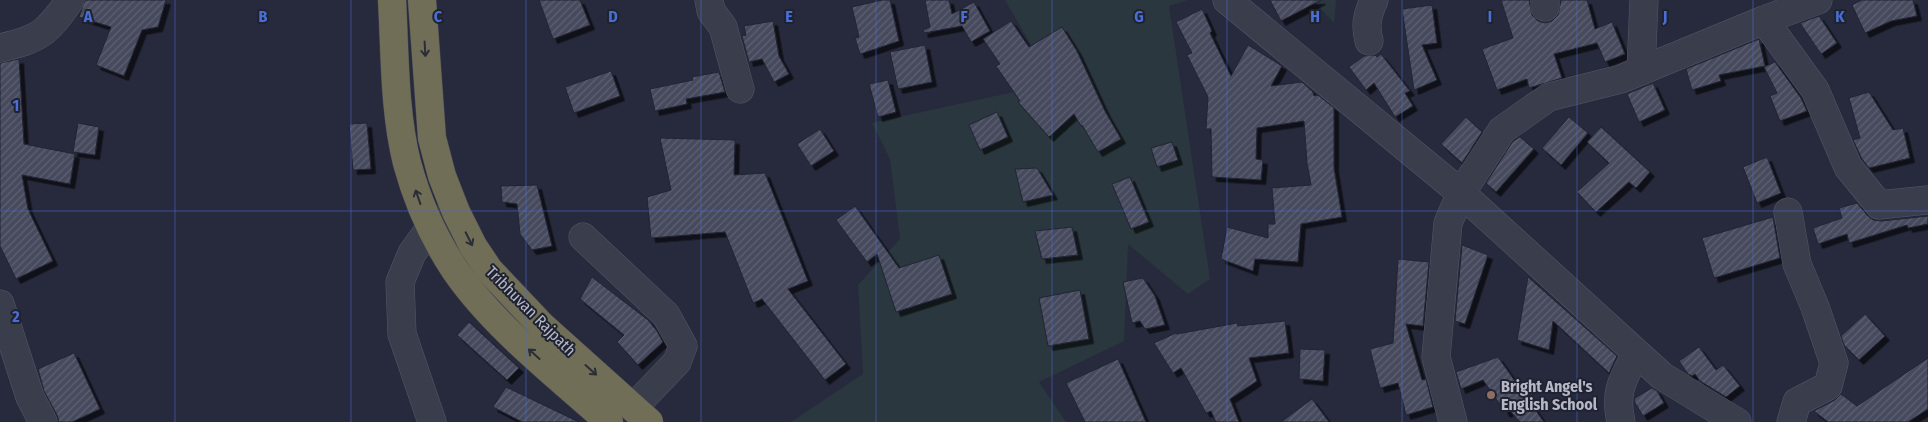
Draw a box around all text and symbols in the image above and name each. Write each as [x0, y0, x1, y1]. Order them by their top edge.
text: A [83, 7, 93, 26]
text: B [259, 7, 268, 26]
text: C [434, 7, 443, 26]
text: D [608, 7, 618, 26]
text: E [785, 7, 793, 26]
text: F [960, 7, 968, 26]
text: G [1134, 7, 1144, 26]
text: H [1310, 7, 1320, 26]
text: I [1488, 7, 1492, 26]
text: J [1662, 7, 1667, 26]
text: K [1835, 7, 1845, 26]
one-way arrow [420, 40, 429, 56]
text: 1 [13, 96, 19, 115]
one-way arrow [413, 190, 422, 205]
one-way arrow [464, 231, 474, 246]
street label: Tribhuvan Rajpath [482, 262, 580, 360]
text: 2 [11, 307, 20, 326]
one-way arrow [527, 348, 540, 360]
one-way arrow [585, 364, 598, 376]
place label: Bright Angel's English School [1501, 377, 1598, 414]
marker: Bright Angel's English School [1485, 389, 1497, 401]

